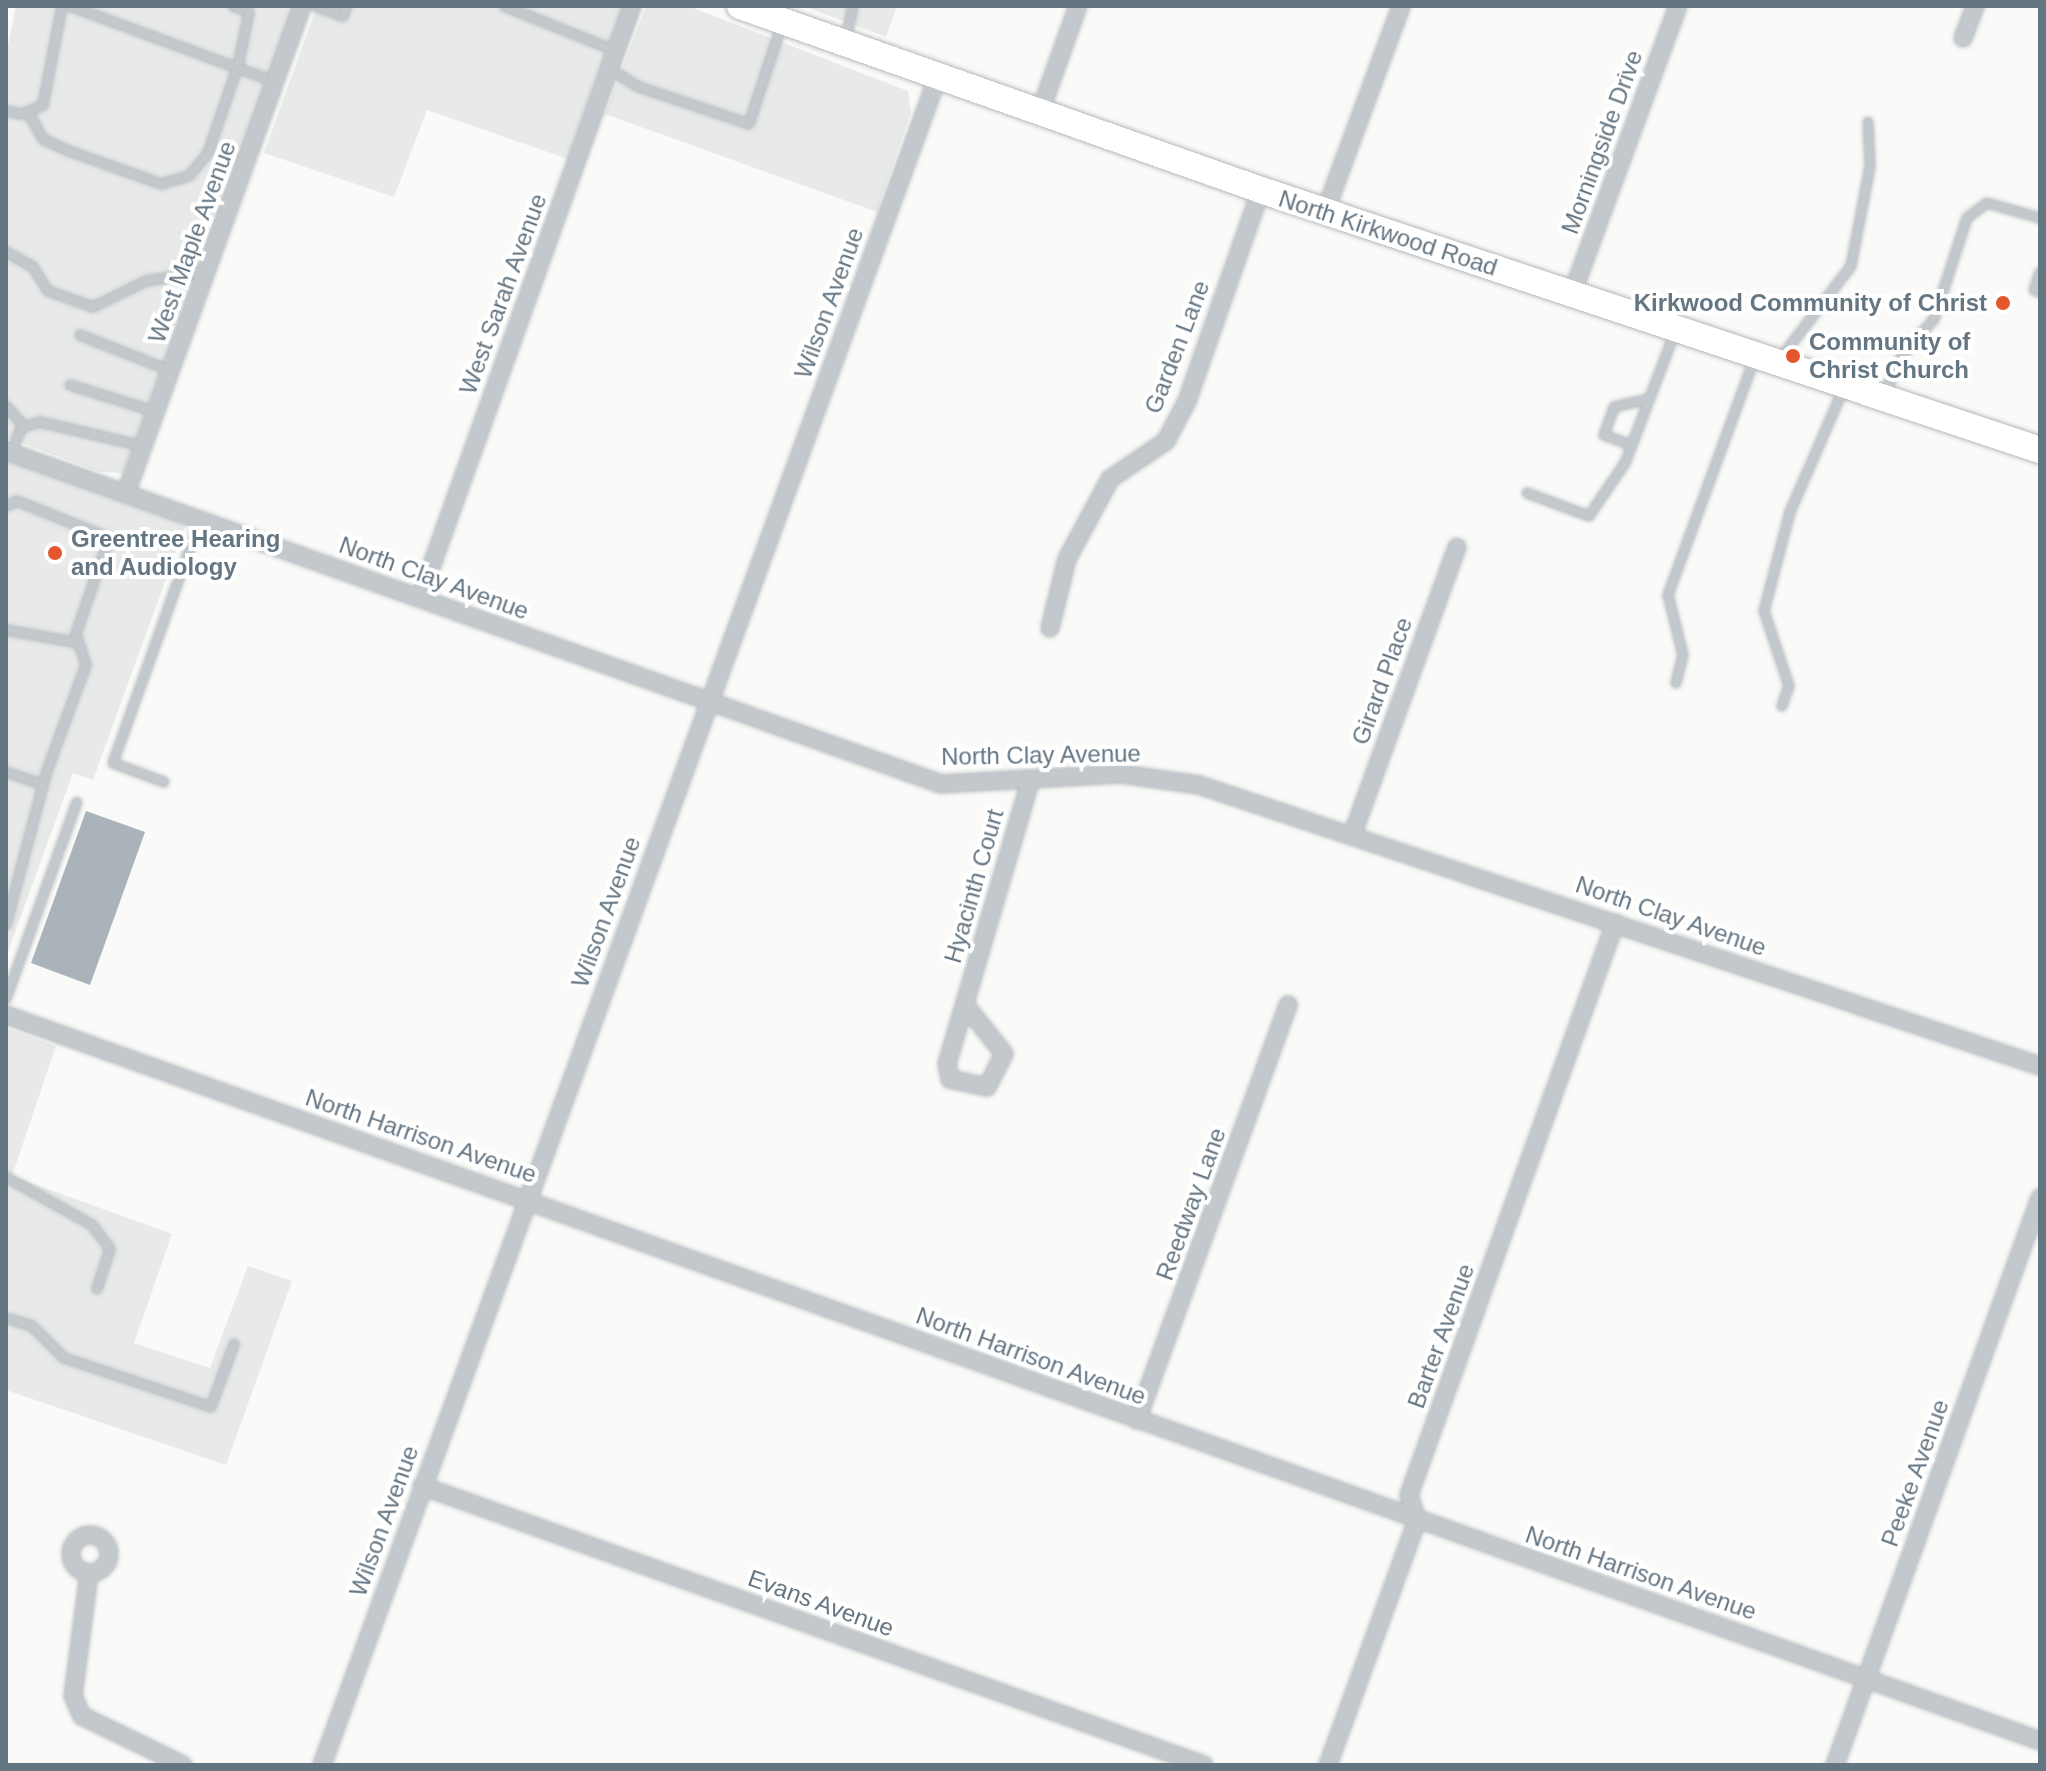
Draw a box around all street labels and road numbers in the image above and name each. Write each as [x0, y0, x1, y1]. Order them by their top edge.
street label: Morningside Drive [1555, 46, 1649, 238]
street label: West Maple Avenue [142, 137, 242, 347]
street label: North Kirkwood Road [1275, 184, 1501, 282]
street label: West Sarah Avenue [453, 189, 553, 399]
street label: Wilson Avenue [788, 223, 870, 383]
street label: Garden Lane [1138, 276, 1216, 418]
street label: North Clay Avenue [335, 530, 533, 626]
street label: Girard Place [1346, 613, 1418, 749]
street label: North Clay Avenue [940, 739, 1142, 771]
street label: Hyacinth Court [938, 806, 1010, 966]
street label: Wilson Avenue [565, 832, 647, 992]
street label: North Clay Avenue [1571, 870, 1771, 962]
street label: North Harrison Avenue [301, 1083, 541, 1189]
street label: Reedway Lane [1150, 1124, 1232, 1284]
street label: Barter Avenue [1401, 1259, 1481, 1413]
street label: North Harrison Avenue [912, 1301, 1150, 1411]
street label: Peeke Avenue [1875, 1395, 1955, 1551]
street label: Wilson Avenue [343, 1441, 425, 1601]
street label: North Harrison Avenue [1521, 1520, 1761, 1626]
street label: Evans Avenue [744, 1563, 898, 1643]

